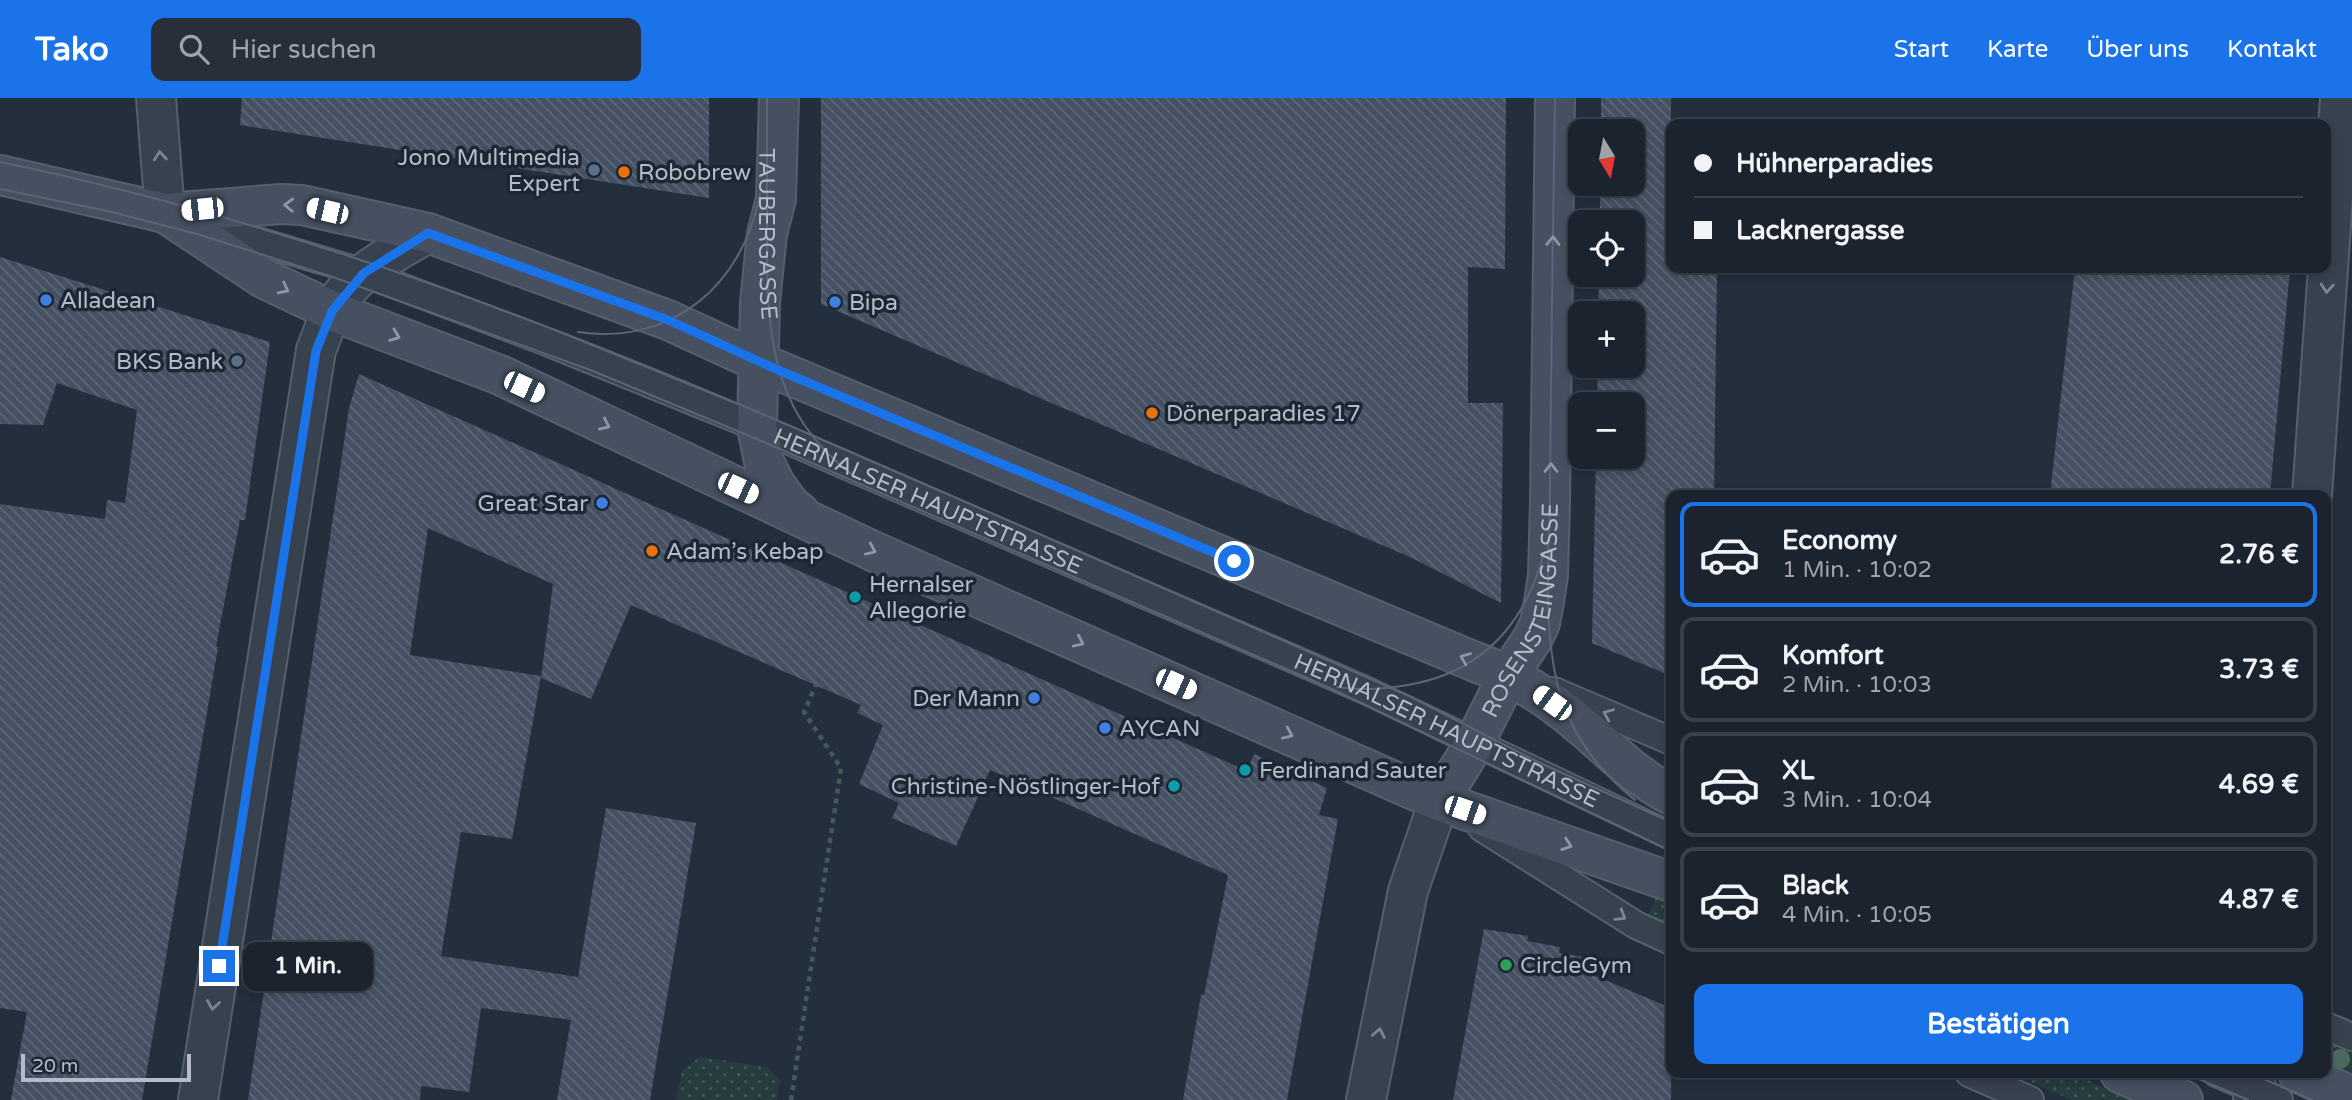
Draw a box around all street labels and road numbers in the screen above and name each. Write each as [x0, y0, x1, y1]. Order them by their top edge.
street label: TAUBERGASSE [752, 148, 783, 321]
street label: HERNALSER HAUPTSTRASSE [769, 423, 1086, 581]
street label: ROSENSTEINGASSE [1476, 503, 1565, 722]
street label: HERNALSER HAUPTSTRASSE [1289, 648, 1603, 815]

